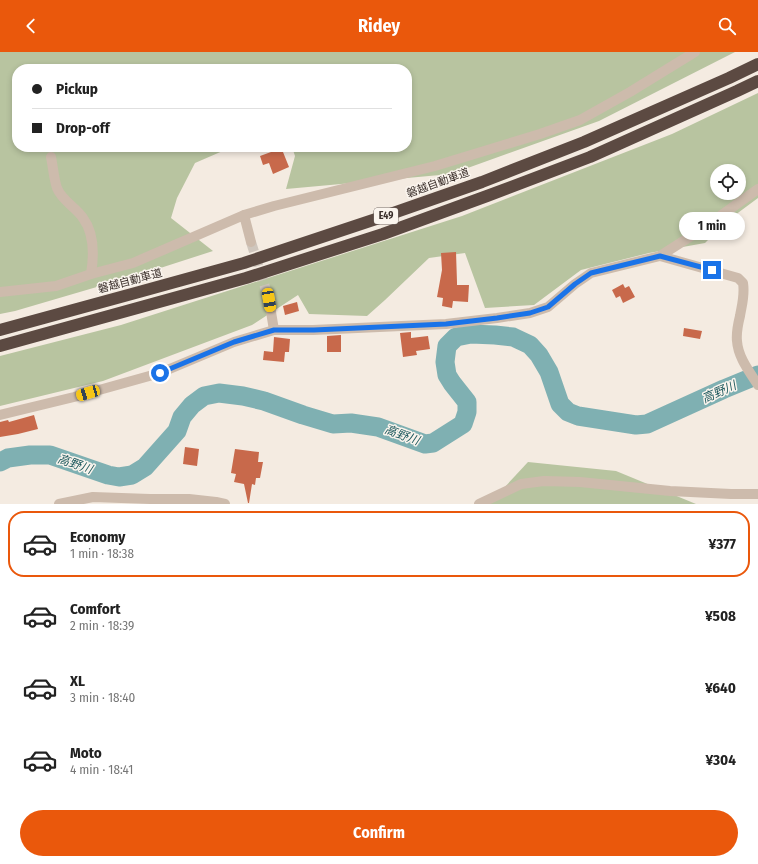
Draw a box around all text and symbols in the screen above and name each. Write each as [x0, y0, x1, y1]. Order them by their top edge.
icon: back [20, 15, 42, 37]
text: Ridey [358, 15, 400, 37]
icon: search [716, 15, 738, 37]
text: Pickup [56, 80, 98, 98]
text: Drop-off [56, 119, 110, 137]
map controls [710, 164, 746, 200]
button: locate [710, 164, 746, 200]
street label: 磐越自動車道 [405, 166, 471, 200]
road number: E49 [374, 208, 398, 224]
callout: 1 min [679, 212, 745, 240]
text: 1 min [698, 218, 726, 233]
route end [703, 261, 721, 279]
street label: 磐越自動車道 [96, 266, 164, 296]
car [261, 287, 277, 313]
route start [151, 364, 169, 382]
water label: 高野川 [700, 377, 740, 406]
car [75, 384, 101, 402]
water label: 高野川 [383, 422, 423, 448]
water label: 高野川 [56, 452, 96, 477]
icon: car [22, 526, 58, 562]
text: Economy [70, 528, 125, 546]
text: ¥377 [709, 535, 736, 553]
text: 1 min · 18:38 [70, 546, 134, 561]
icon: car [22, 598, 58, 634]
text: Comfort [70, 600, 121, 618]
text: ¥508 [705, 607, 736, 625]
text: 2 min · 18:39 [70, 618, 134, 633]
icon: car [22, 670, 58, 706]
text: XL [70, 672, 85, 690]
text: ¥640 [705, 679, 736, 697]
text: 3 min · 18:40 [70, 690, 135, 705]
icon: car [22, 742, 58, 778]
text: Moto [70, 744, 102, 762]
text: ¥304 [705, 751, 736, 769]
text: 4 min · 18:41 [70, 762, 133, 777]
button: Confirm [20, 810, 738, 856]

